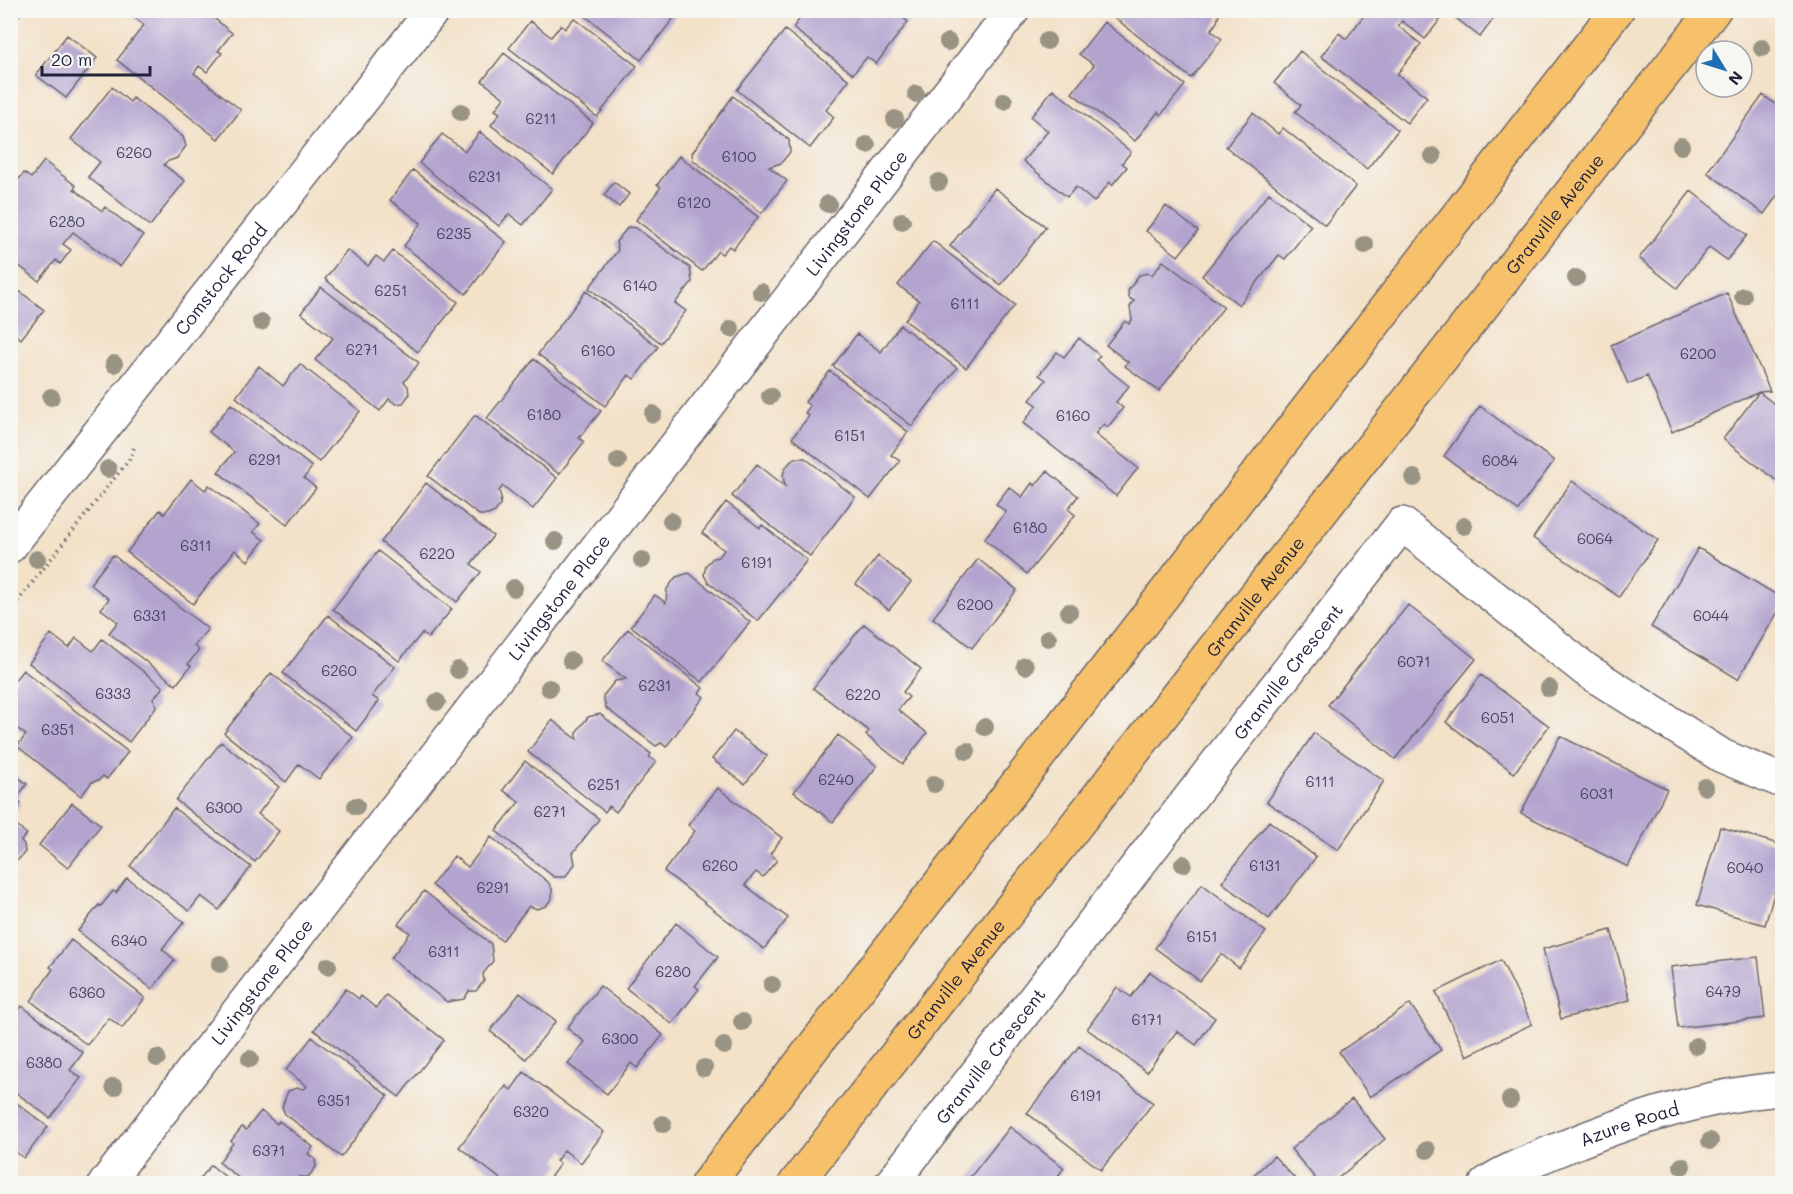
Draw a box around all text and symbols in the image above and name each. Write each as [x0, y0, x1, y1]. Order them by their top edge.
scale bar [42, 39, 150, 77]
north arrow [1694, 39, 1754, 99]
text: 20 m [51, 47, 92, 71]
text: N [1724, 67, 1748, 90]
house number: 6211 [526, 108, 556, 128]
house number: 6260 [116, 142, 152, 162]
street label: Livingstone Place [800, 145, 913, 281]
house number: 6100 [722, 146, 756, 166]
street label: Granville Avenue [1500, 149, 1609, 279]
house number: 6231 [469, 166, 501, 186]
house number: 6120 [677, 192, 711, 212]
house number: 6280 [49, 211, 85, 231]
street label: Comstock Road [169, 218, 272, 340]
house number: 6235 [437, 223, 471, 243]
house number: 6140 [623, 275, 657, 295]
house number: 6251 [375, 280, 407, 300]
house number: 6111 [950, 293, 980, 313]
house number: 6271 [346, 339, 378, 359]
house number: 6160 [581, 340, 615, 360]
house number: 6200 [1680, 343, 1716, 363]
house number: 6180 [527, 404, 561, 424]
house number: 6160 [1056, 405, 1090, 425]
house number: 6151 [834, 425, 866, 445]
house number: 6291 [249, 449, 282, 469]
house number: 6084 [1482, 450, 1518, 470]
house number: 6180 [1013, 517, 1047, 537]
house number: 6064 [1577, 528, 1613, 548]
street label: Livingstone Place [503, 529, 615, 665]
street label: Granville Avenue [1200, 531, 1310, 662]
house number: 6311 [180, 535, 212, 555]
house number: 6220 [419, 543, 455, 563]
house number: 6191 [741, 552, 773, 572]
house number: 6200 [957, 594, 993, 614]
street label: Granville Crescent [1227, 599, 1348, 745]
house number: 6331 [133, 605, 167, 625]
house number: 6044 [1693, 605, 1729, 625]
house number: 6071 [1397, 651, 1431, 671]
house number: 6260 [321, 660, 357, 680]
house number: 6231 [639, 675, 671, 695]
house number: 6333 [95, 683, 131, 703]
house number: 6220 [845, 684, 881, 704]
house number: 6051 [1481, 707, 1515, 727]
house number: 6351 [41, 719, 75, 739]
house number: 6240 [818, 769, 854, 789]
house number: 6111 [1305, 771, 1335, 791]
house number: 6251 [588, 774, 620, 794]
house number: 6031 [1580, 783, 1614, 803]
house number: 6300 [206, 797, 242, 817]
house number: 6271 [534, 801, 566, 821]
house number: 6260 [702, 855, 738, 875]
house number: 6131 [1249, 855, 1281, 875]
house number: 6040 [1727, 857, 1763, 877]
house number: 6291 [477, 877, 510, 897]
street label: Livingstone Place [205, 914, 318, 1049]
street label: Granville Avenue [901, 914, 1010, 1045]
house number: 6151 [1186, 926, 1218, 946]
house number: 6340 [111, 930, 147, 950]
house number: 6311 [428, 941, 460, 961]
house number: 6280 [655, 961, 691, 981]
house number: 6479 [1705, 981, 1741, 1001]
house number: 6360 [69, 982, 105, 1002]
street label: Granville Crescent [930, 983, 1051, 1129]
house number: 6171 [1132, 1009, 1162, 1029]
house number: 6300 [602, 1028, 638, 1048]
house number: 6380 [26, 1052, 62, 1072]
house number: 6191 [1070, 1085, 1102, 1105]
house number: 6351 [317, 1090, 351, 1110]
street label: Azure Road [1576, 1096, 1682, 1152]
house number: 6320 [513, 1101, 549, 1121]
house number: 6371 [253, 1140, 285, 1160]

